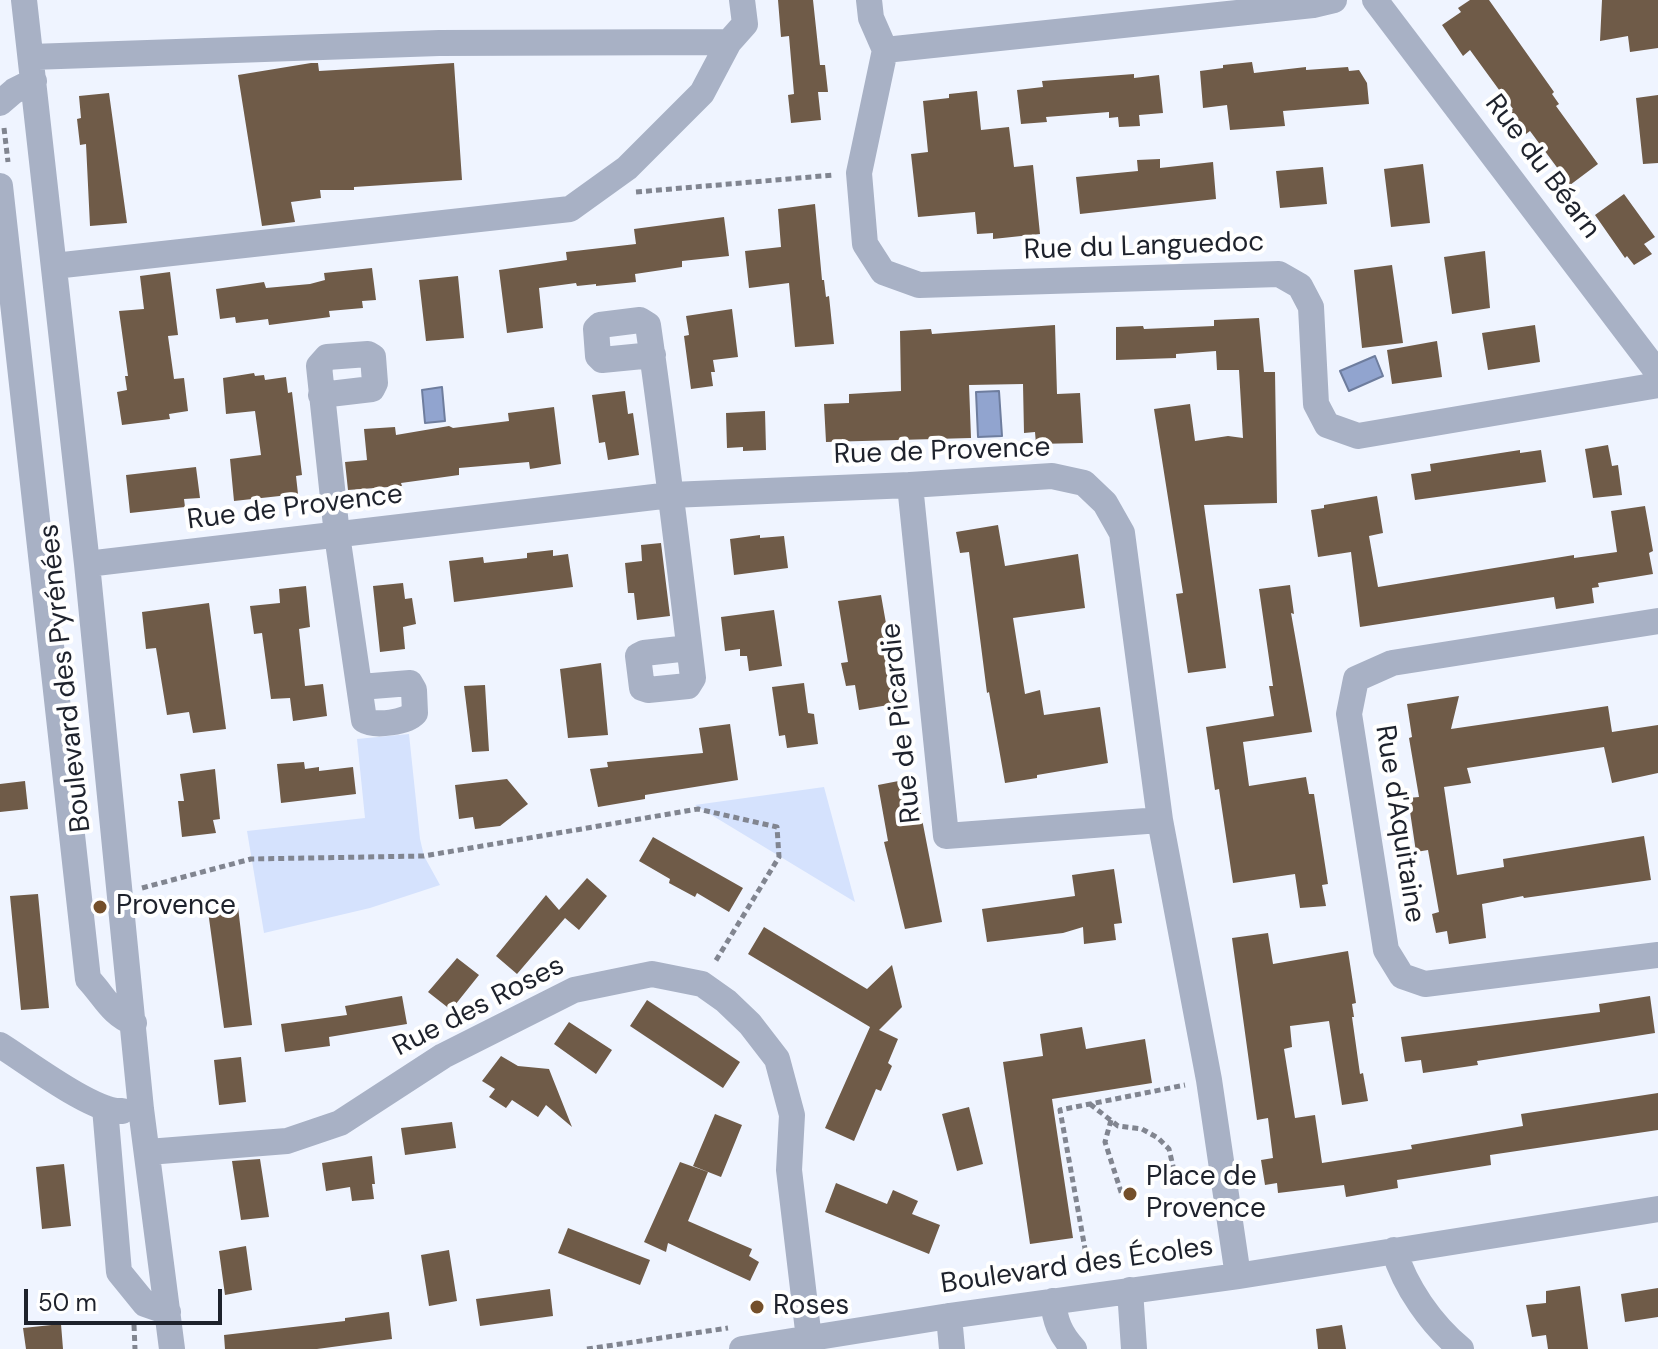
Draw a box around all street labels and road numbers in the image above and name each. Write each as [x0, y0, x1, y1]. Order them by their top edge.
street label: Rue du Béarn [1477, 88, 1607, 246]
street label: Rue du Languedoc [1023, 226, 1265, 268]
street label: Rue de Provence [833, 431, 1051, 473]
street label: Rue de Provence [185, 478, 405, 538]
street label: Boulevard des Pyrénées [33, 522, 99, 834]
street label: Rue de Picardie [875, 621, 929, 825]
street label: Rue d'Aquitaine [1367, 723, 1431, 925]
street label: Rue des Roses [388, 949, 570, 1065]
street label: Boulevard des Écoles [939, 1230, 1215, 1302]

